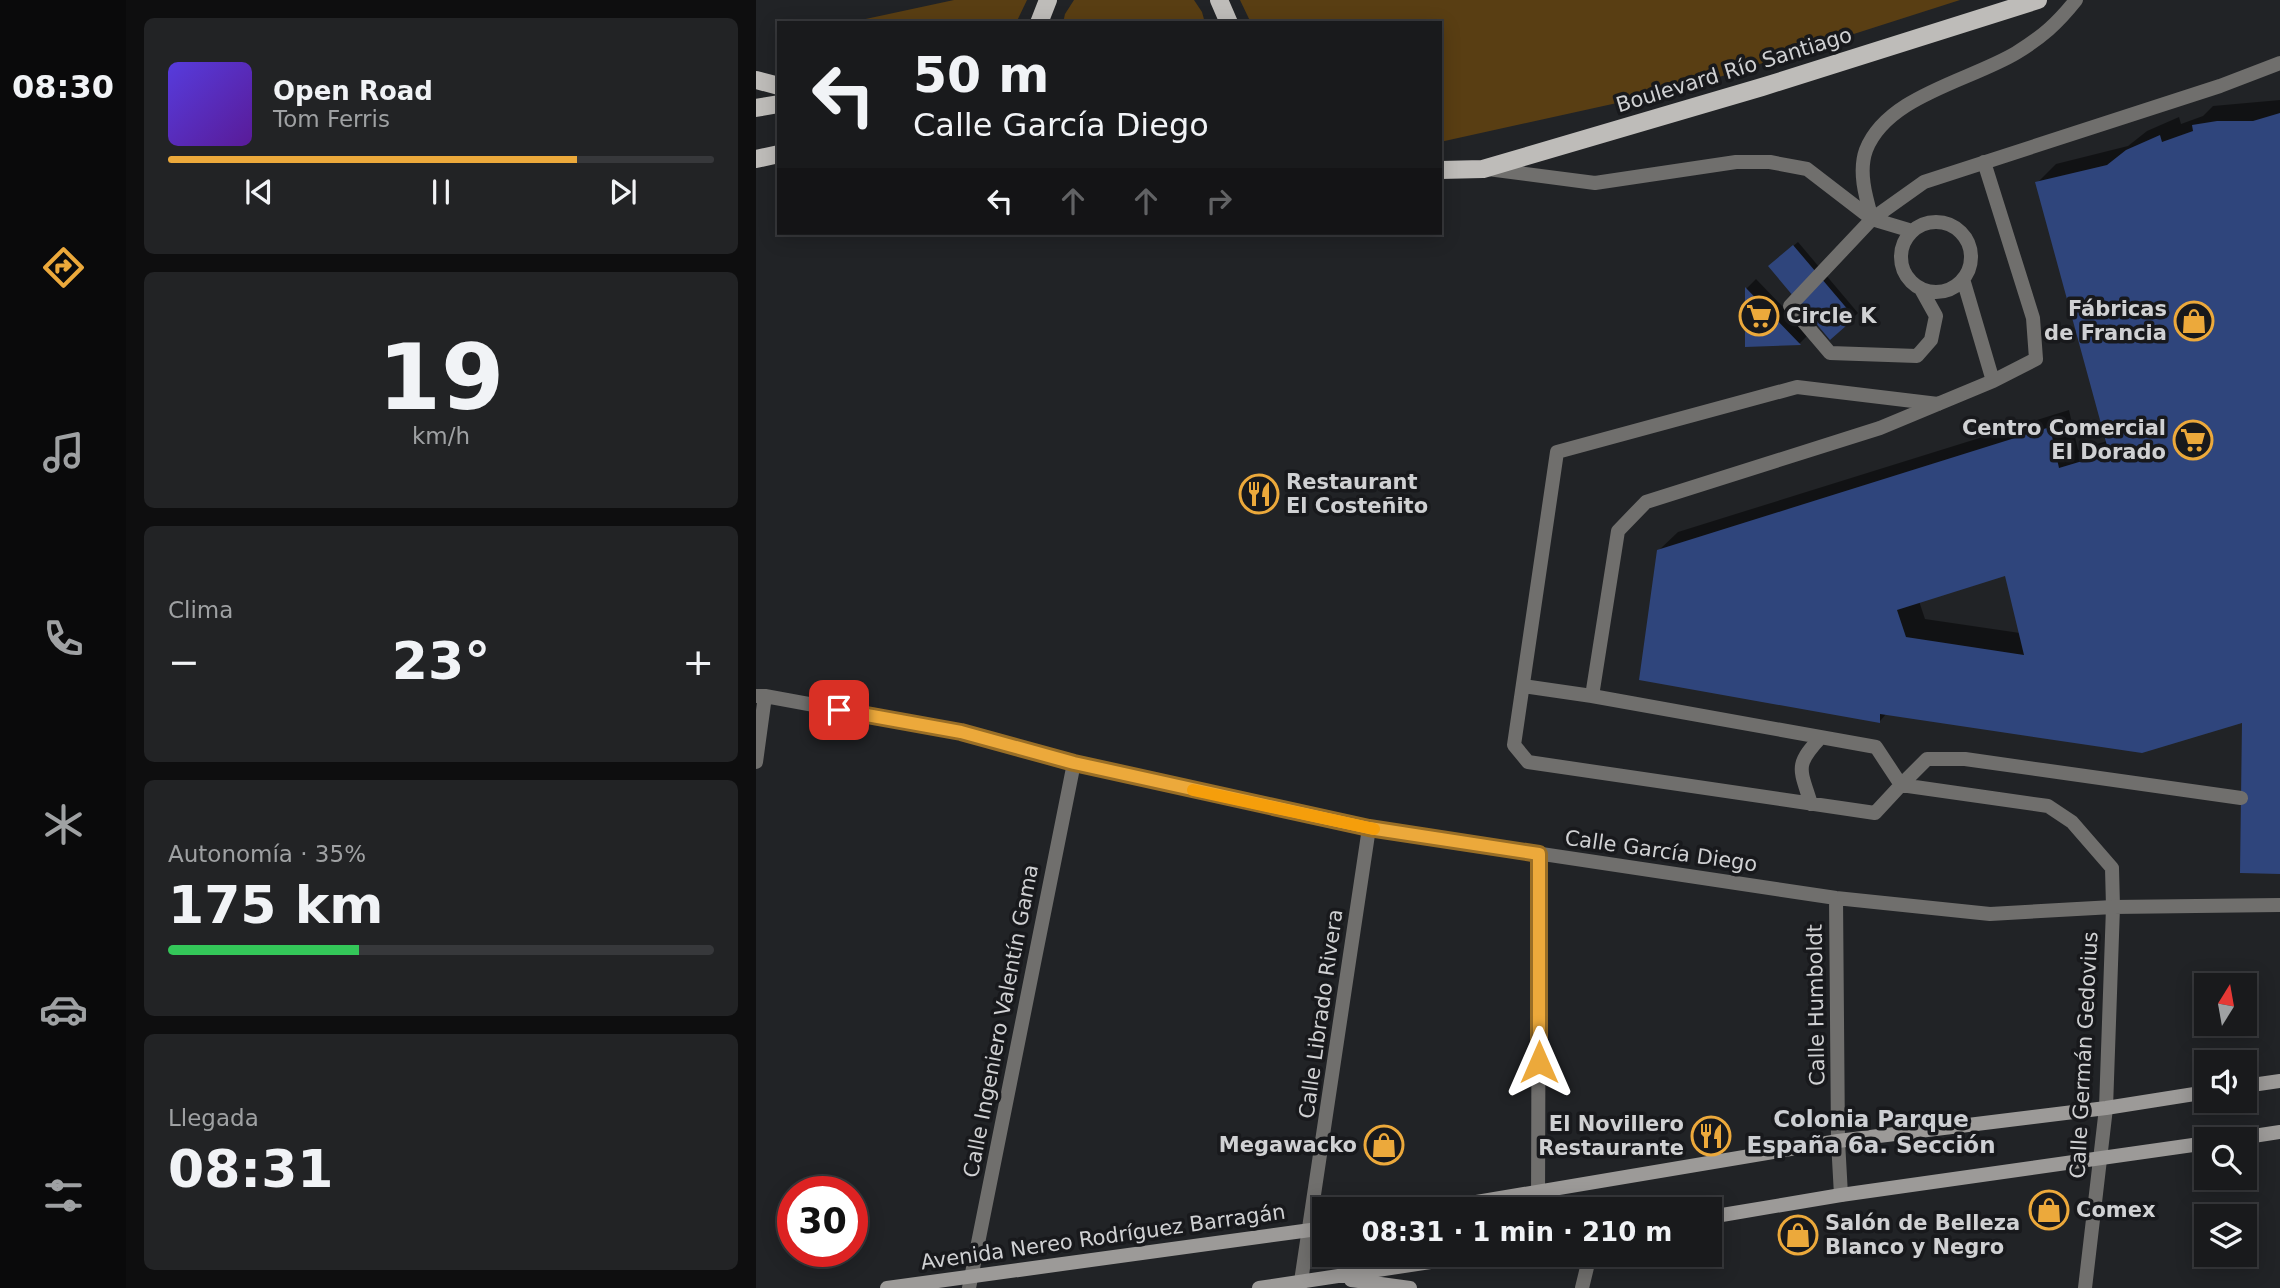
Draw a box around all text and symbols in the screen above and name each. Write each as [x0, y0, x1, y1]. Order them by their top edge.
street label: Boulevard Río Santiago [1613, 23, 1855, 117]
text: 50 m [913, 47, 1049, 104]
icon: left [798, 49, 889, 140]
text: 08:30 [12, 68, 114, 106]
text: Open Road [273, 76, 433, 106]
text: Tom Ferris [273, 106, 390, 132]
text: Calle García Diego [913, 106, 1209, 144]
icon: previous [240, 173, 278, 211]
icon: pause [422, 173, 460, 211]
icon: next [604, 173, 642, 211]
icon: left [981, 182, 1019, 220]
icon: ahead [1054, 182, 1092, 220]
icon: ahead [1127, 182, 1165, 220]
icon: right [1200, 182, 1238, 220]
icon: directions [39, 243, 88, 292]
supermarket icon: Circle K [1738, 295, 1780, 337]
place label: Fábricas de Francia [2044, 297, 2167, 345]
shop icon: Fábricas de Francia [2173, 300, 2215, 342]
place label: Circle K [1786, 304, 1877, 328]
text: 19 [378, 325, 504, 430]
place label: Centro Comercial El Dorado [1962, 416, 2166, 464]
supermarket icon: Centro Comercial El Dorado [2172, 419, 2214, 461]
text: km/h [412, 423, 470, 449]
icon: music [39, 428, 88, 477]
place label: Restaurant El Costeñito [1286, 470, 1428, 518]
restaurant icon: Restaurant El Costeñito [1238, 473, 1280, 515]
text: Clima [168, 597, 233, 623]
icon: phone [39, 614, 88, 663]
text: 23° [392, 631, 490, 691]
text: − [168, 640, 200, 684]
text: + [682, 640, 714, 684]
pin [809, 680, 869, 740]
icon: arrive [820, 691, 858, 729]
icon: climate [39, 800, 88, 849]
street label: Calle García Diego [1563, 826, 1759, 876]
text: Autonomía · 35% [168, 841, 366, 867]
street label: Calle Ingeniero Valentín Gama [959, 862, 1043, 1180]
text: 175 km [168, 875, 383, 935]
street label: Calle Librado Rivera [1294, 908, 1348, 1120]
street label: Calle Humboldt [1803, 924, 1829, 1086]
street label: Calle Germán Gedovius [2066, 931, 2102, 1179]
north arrow [2194, 973, 2258, 1036]
map controls [2194, 973, 2257, 1267]
icon: car [39, 985, 88, 1034]
position arrow [1502, 1025, 1576, 1099]
button: sound [2194, 1050, 2257, 1113]
text: Llegada [168, 1105, 259, 1131]
district label: Colonia Parque España 6a. Sección [1746, 1106, 1996, 1158]
place label: El Novillero Restaurante [1538, 1112, 1684, 1160]
restaurant icon: El Novillero Restaurante [1690, 1115, 1732, 1157]
shop icon: Megawacko [1363, 1124, 1405, 1166]
button: search [2194, 1127, 2257, 1190]
place label: Megawacko [1219, 1133, 1357, 1157]
text: 08:31 [168, 1139, 334, 1199]
icon: filters [39, 1171, 88, 1220]
speed limit sign: 30 [777, 1176, 868, 1267]
shop icon: Comex [2028, 1189, 2070, 1231]
place label: Comex [2076, 1198, 2156, 1222]
street label: Avenida Nereo Rodríguez Barragán [919, 1200, 1287, 1274]
button: layers [2194, 1204, 2257, 1267]
place label: Salón de Belleza Blanco y Negro [1825, 1211, 2020, 1259]
shop icon: Salón de Belleza Blanco y Negro [1777, 1214, 1819, 1256]
text: 08:31 · 1 min · 210 m [1362, 1217, 1672, 1247]

